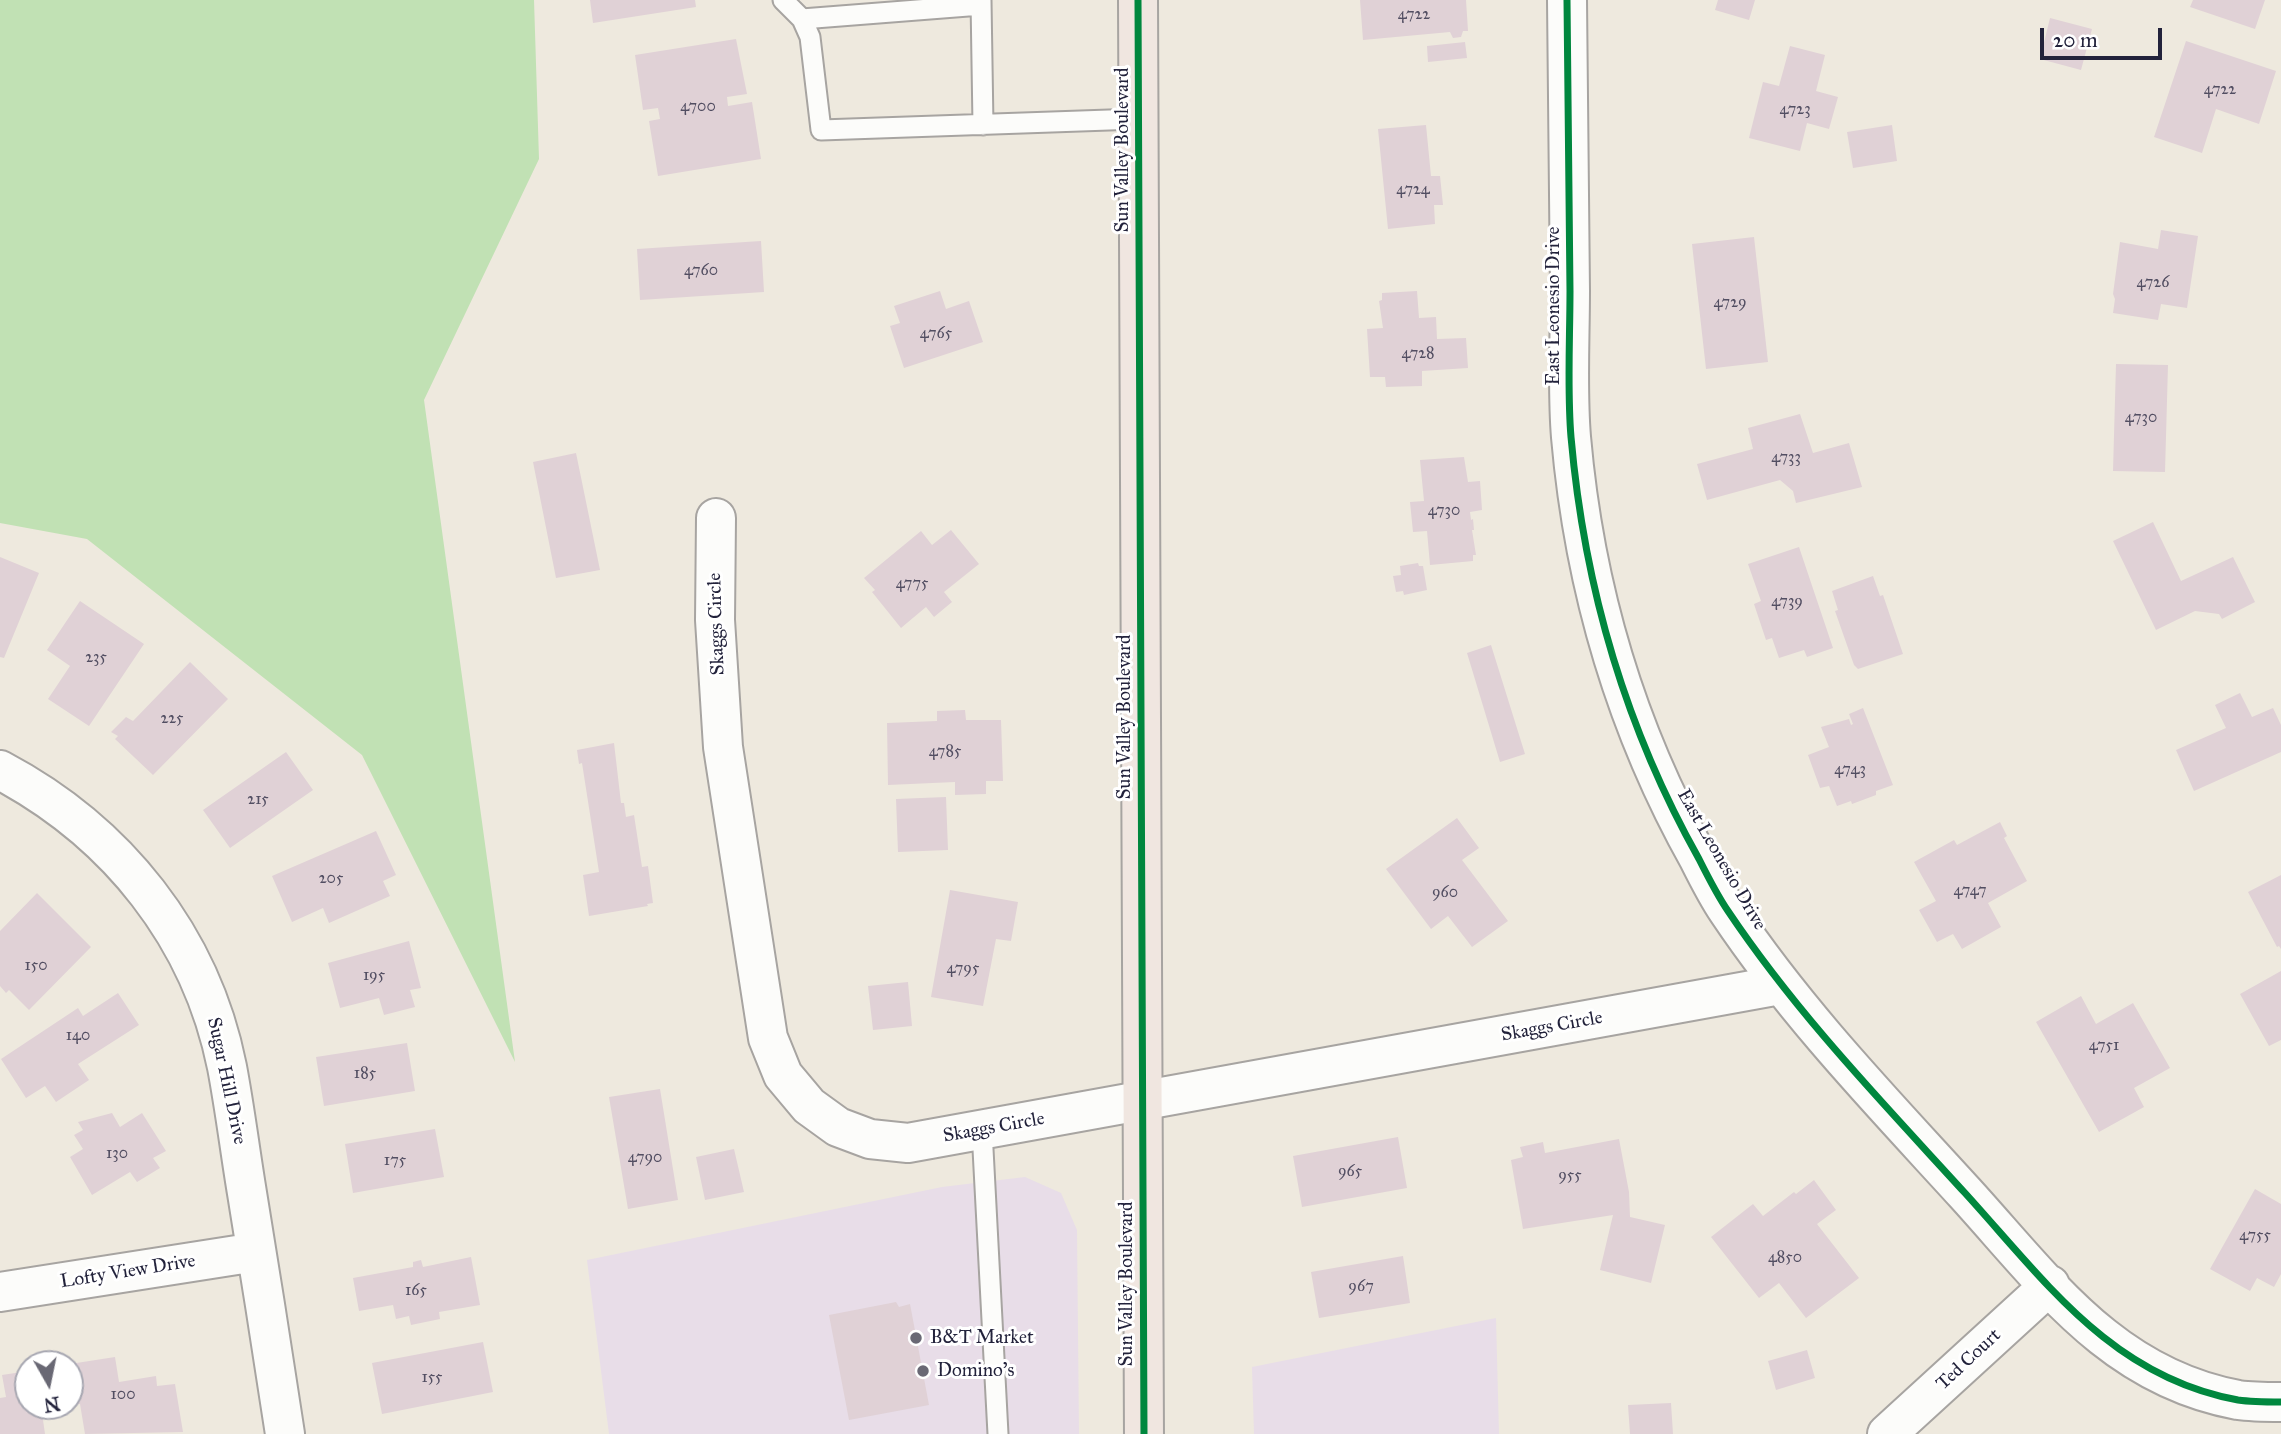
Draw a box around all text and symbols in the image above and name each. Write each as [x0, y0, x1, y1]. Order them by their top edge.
house number: 4722 [1398, 5, 1430, 25]
scale bar [2043, 14, 2166, 58]
text: 20 m [2053, 27, 2098, 53]
street label: Sun Valley Boulevard [1112, 67, 1134, 233]
house number: 4722 [2204, 80, 2236, 100]
house number: 4700 [680, 97, 716, 117]
house number: 4723 [1779, 100, 1811, 120]
house number: 4724 [1396, 180, 1430, 200]
street label: East Leonesio Drive [1543, 226, 1565, 386]
house number: 4760 [684, 261, 718, 281]
house number: 4726 [2137, 273, 2169, 293]
house number: 4729 [1713, 293, 1747, 313]
house number: 4765 [920, 324, 952, 344]
house number: 4728 [1401, 344, 1435, 364]
house number: 4730 [2125, 408, 2157, 428]
house number: 4733 [1771, 448, 1801, 468]
house number: 4730 [1428, 501, 1460, 521]
street label: Skaggs Circle [704, 572, 730, 676]
house number: 4775 [896, 574, 928, 594]
house number: 4739 [1771, 592, 1803, 612]
street label: Sun Valley Boulevard [1114, 634, 1136, 800]
house number: 235 [85, 648, 107, 668]
house number: 225 [160, 709, 184, 729]
house number: 4785 [929, 742, 961, 762]
house number: 4743 [1834, 760, 1866, 780]
street label: East Leonesio Drive [1671, 785, 1771, 935]
house number: 215 [247, 790, 269, 810]
house number: 205 [319, 869, 343, 889]
house number: 4747 [1953, 881, 1987, 901]
house number: 960 [1432, 883, 1458, 903]
house number: 150 [25, 956, 47, 976]
house number: 4795 [947, 959, 979, 979]
house number: 195 [363, 966, 385, 986]
street label: Skaggs Circle [1499, 1007, 1605, 1047]
street label: Sugar Hill Drive [201, 1015, 251, 1147]
house number: 140 [66, 1026, 90, 1046]
house number: 4751 [2089, 1036, 2119, 1056]
house number: 185 [354, 1064, 376, 1084]
street label: Skaggs Circle [941, 1108, 1047, 1148]
house number: 130 [106, 1144, 128, 1164]
house number: 4790 [628, 1148, 662, 1168]
house number: 175 [384, 1151, 406, 1171]
house number: 965 [1338, 1162, 1362, 1182]
house number: 955 [1558, 1166, 1582, 1186]
street label: Sun Valley Boulevard [1116, 1201, 1138, 1367]
house number: 4755 [2239, 1226, 2271, 1246]
house number: 4850 [1768, 1248, 1802, 1268]
street label: Lofty View Drive [59, 1250, 197, 1294]
house number: 967 [1348, 1277, 1374, 1297]
house number: 165 [405, 1281, 427, 1301]
street label: Ted Court [1932, 1324, 2006, 1396]
place label: B&T Market [930, 1327, 1034, 1349]
marker: B&T Market [908, 1330, 924, 1346]
north arrow [14, 1350, 84, 1420]
place label: Domino's [937, 1360, 1014, 1382]
marker: Domino's [915, 1363, 931, 1379]
house number: 155 [421, 1368, 443, 1388]
house number: 100 [111, 1385, 135, 1405]
text: N [42, 1392, 62, 1417]

